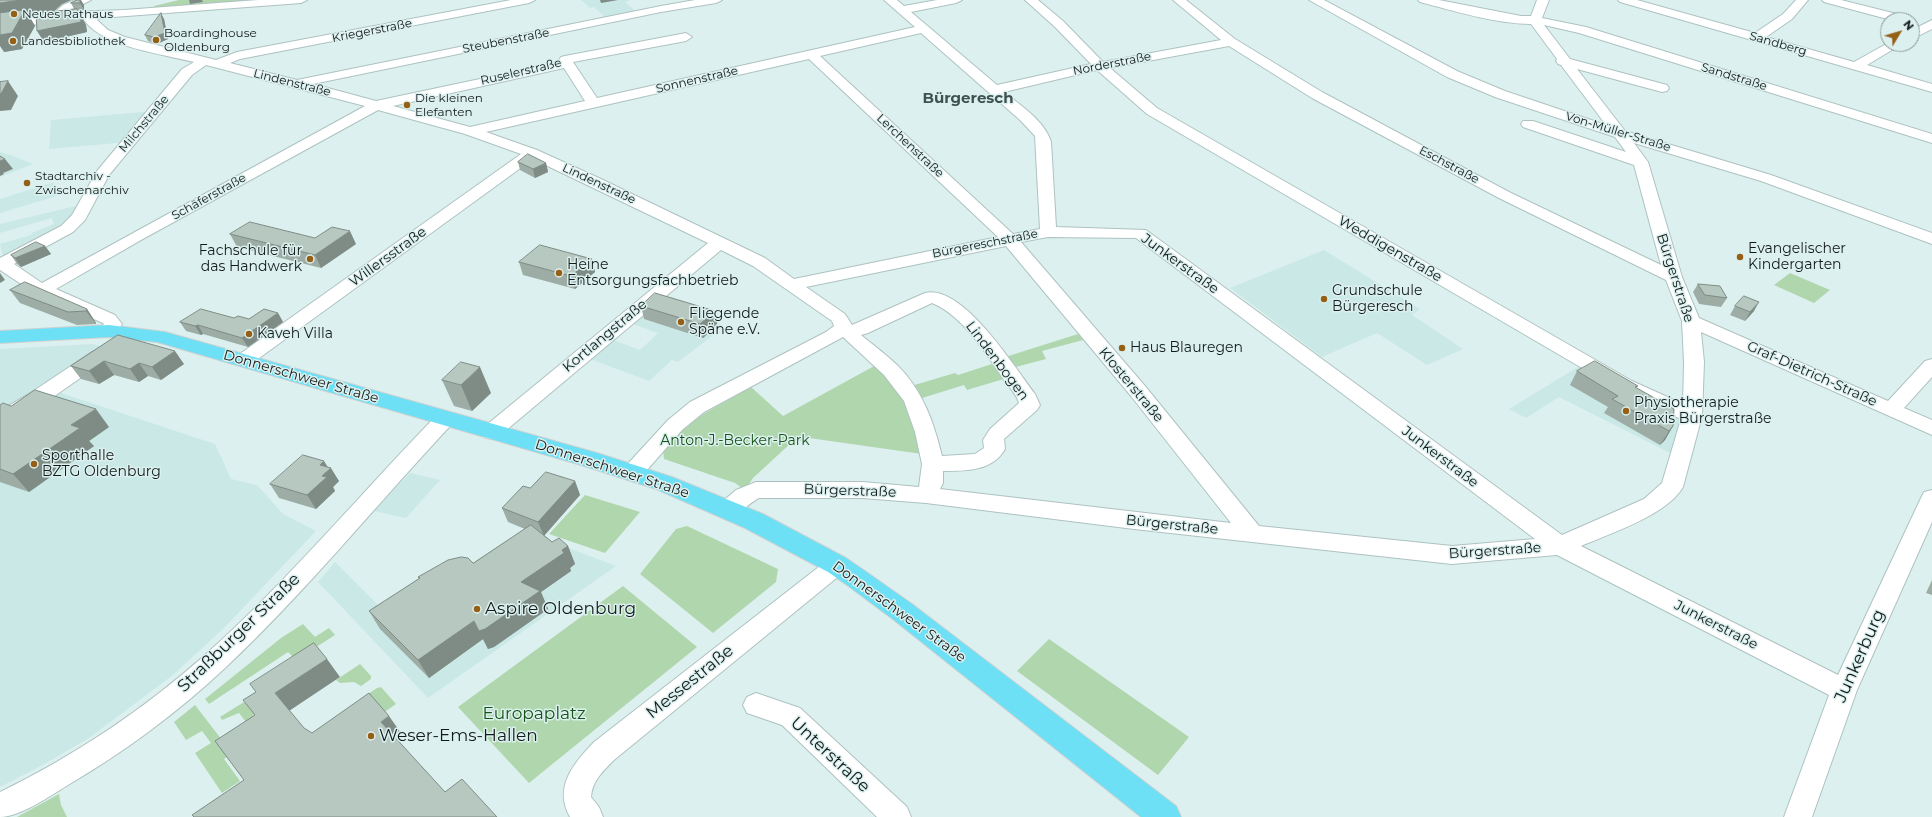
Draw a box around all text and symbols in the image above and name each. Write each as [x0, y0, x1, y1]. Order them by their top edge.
place label: Neues Rathaus [22, 7, 113, 21]
marker: Neues Rathaus [9, 9, 19, 19]
north arrow [1880, 12, 1920, 52]
street label: Kriegerstraße [331, 16, 413, 46]
text: N [1900, 17, 1917, 33]
place label: Boardinghouse Oldenburg [164, 26, 257, 54]
street label: Steubenstraße [461, 26, 551, 56]
street label: Sandberg [1748, 29, 1808, 59]
place label: Landesbibliothek [21, 34, 125, 48]
marker: Boardinghouse Oldenburg [151, 35, 161, 45]
marker: Landesbibliothek [8, 36, 18, 46]
street label: Norderstraße [1072, 49, 1152, 79]
street label: Ruselerstraße [479, 56, 563, 88]
street label: Sandstraße [1699, 60, 1769, 94]
street label: Sonnenstraße [655, 64, 739, 96]
street label: Lindenstraße [252, 66, 332, 100]
district label: Bürgeresch [922, 90, 1014, 108]
place label: Die kleinen Elefanten [415, 91, 483, 119]
street label: Milchstraße [116, 93, 172, 155]
marker: Die kleinen Elefanten [402, 100, 412, 110]
street label: Von-Müller-Straße [1564, 109, 1672, 155]
street label: Lerchenstraße [873, 111, 947, 181]
street label: Eschstraße [1416, 143, 1482, 187]
street label: Lindenstraße [560, 161, 638, 207]
place label: Stadtarchiv - Zwischenarchiv [35, 169, 129, 197]
street label: Schäferstraße [169, 171, 249, 223]
marker: Stadtarchiv - Zwischenarchiv [22, 178, 32, 188]
street label: Weddigenstraße [1335, 212, 1445, 286]
street label: Willersstraße [346, 223, 430, 291]
street label: Bürgereschstraße [931, 227, 1039, 261]
street label: Junkerstraße [1138, 230, 1222, 298]
street label: Bürgerstraße [1653, 231, 1697, 325]
place label: Evangelischer Kindergarten [1748, 241, 1846, 274]
place label: Fachschule für das Handwerk [199, 243, 302, 276]
marker: Evangelischer Kindergarten [1735, 252, 1745, 262]
marker: Fachschule für das Handwerk [305, 254, 315, 264]
place label: Heine Entsorgungsfachbetrieb [567, 257, 738, 290]
marker: Heine Entsorgungsfachbetrieb [554, 268, 564, 278]
place label: Grundschule Bürgeresch [1332, 283, 1422, 316]
marker: Grundschule Bürgeresch [1319, 294, 1329, 304]
street label: Kortlangstraße [560, 296, 650, 376]
place label: Fliegende Späne e.V. [689, 306, 760, 338]
marker: Fliegende Späne e.V. [676, 317, 686, 327]
street label: Lindenbogen [962, 318, 1032, 404]
place label: Kaveh Villa [257, 326, 333, 342]
marker: Kaveh Villa [244, 329, 254, 339]
street label: Graf-Dietrich-Straße [1744, 338, 1880, 410]
place label: Haus Blauregen [1130, 340, 1243, 356]
marker: Haus Blauregen [1117, 343, 1127, 353]
street label: Klosterstraße [1095, 344, 1167, 426]
street label: Donnerschweer Straße [221, 347, 381, 407]
place label: Physiotherapie Praxis Bürgerstraße [1634, 395, 1771, 428]
marker: Physiotherapie Praxis Bürgerstraße [1621, 406, 1631, 416]
street label: Junkerstraße [1398, 423, 1482, 491]
park label: Anton-J.-Becker-Park [660, 433, 810, 449]
street label: Donnerschweer Straße [533, 436, 691, 502]
place label: Sporthalle BZTG Oldenburg [42, 448, 161, 480]
marker: Sporthalle BZTG Oldenburg [29, 459, 39, 469]
street label: Bürgerstraße [803, 481, 897, 501]
street label: Bürgerstraße [1125, 512, 1219, 538]
street label: Bürgerstraße [1448, 539, 1542, 563]
street label: Donnerschweer Straße [829, 558, 969, 666]
street label: Straßburger Straße [173, 569, 305, 697]
street label: Junkerstraße [1671, 597, 1761, 653]
place label: Aspire Oldenburg [485, 599, 636, 619]
marker: Aspire Oldenburg [472, 604, 482, 614]
street label: Junkerburg [1830, 606, 1890, 706]
street label: Messestraße [642, 641, 738, 723]
park label: Europaplatz [482, 704, 586, 724]
street label: Unterstraße [786, 713, 874, 797]
place label: Weser-Ems-Hallen [379, 726, 538, 746]
marker: Weser-Ems-Hallen [366, 731, 376, 741]

